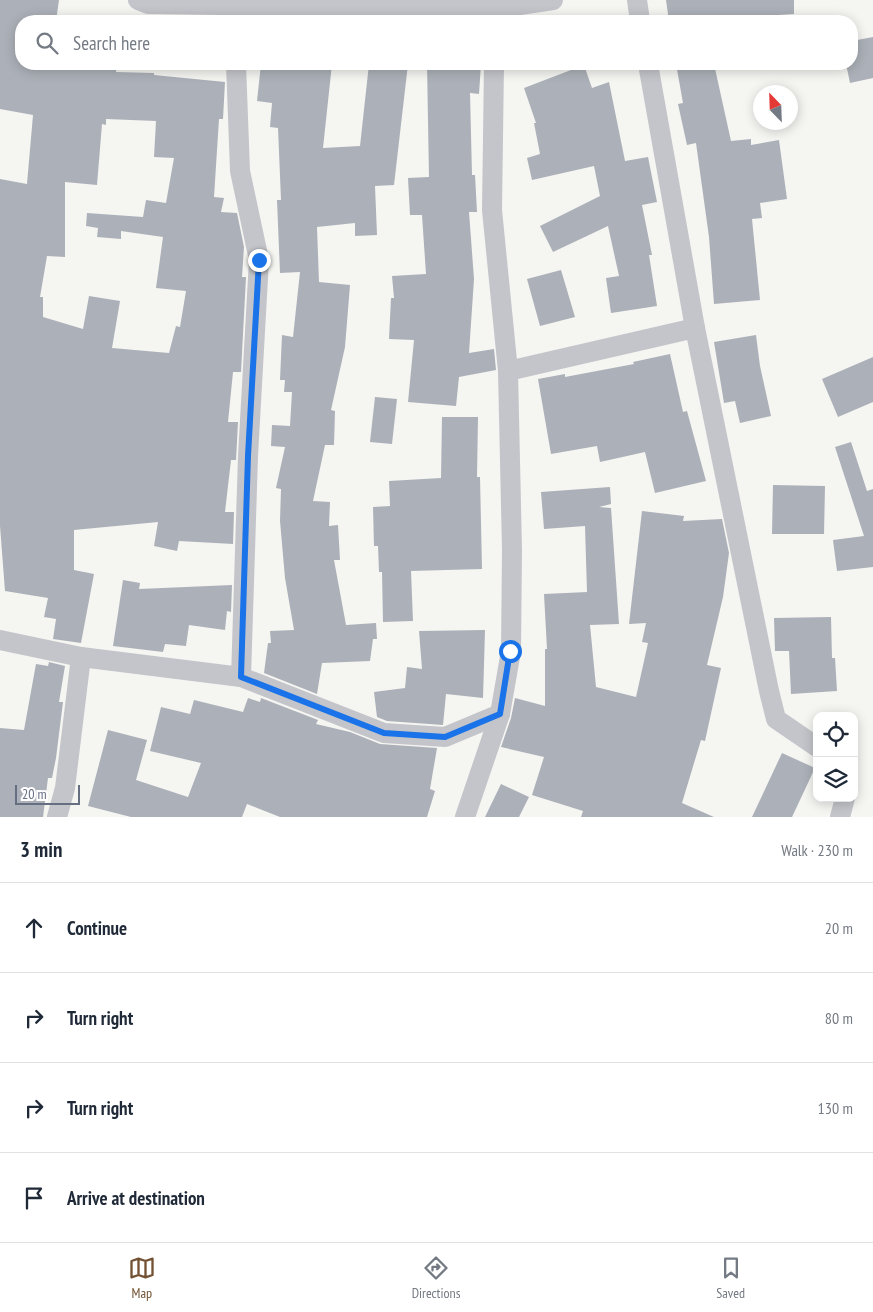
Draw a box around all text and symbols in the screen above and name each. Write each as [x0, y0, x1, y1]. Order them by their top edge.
search box [15, 15, 858, 70]
icon: search [33, 29, 61, 57]
text: Search here [73, 31, 150, 55]
north arrow [753, 85, 798, 130]
route end [248, 249, 271, 272]
route start [499, 640, 522, 663]
map controls [813, 712, 858, 802]
button: locate [813, 712, 858, 757]
button: layers [813, 757, 858, 802]
scale bar [15, 782, 80, 805]
text: 20 m [22, 785, 47, 803]
text: 3 min [20, 836, 62, 863]
text: Walk · 230 m [781, 840, 853, 860]
icon: ahead [20, 914, 48, 942]
text: Continue [67, 916, 127, 940]
text: 20 m [825, 918, 853, 938]
icon: right [20, 1004, 48, 1032]
text: Turn right [67, 1006, 133, 1030]
text: 80 m [825, 1008, 853, 1028]
icon: right [20, 1094, 48, 1122]
text: Turn right [67, 1096, 133, 1120]
text: 130 m [818, 1098, 853, 1118]
icon: arrive [20, 1184, 48, 1212]
text: Arrive at destination [67, 1186, 205, 1210]
tab: Map [128, 1254, 156, 1302]
tab: Directions [412, 1254, 460, 1302]
tab: Saved [716, 1254, 745, 1302]

